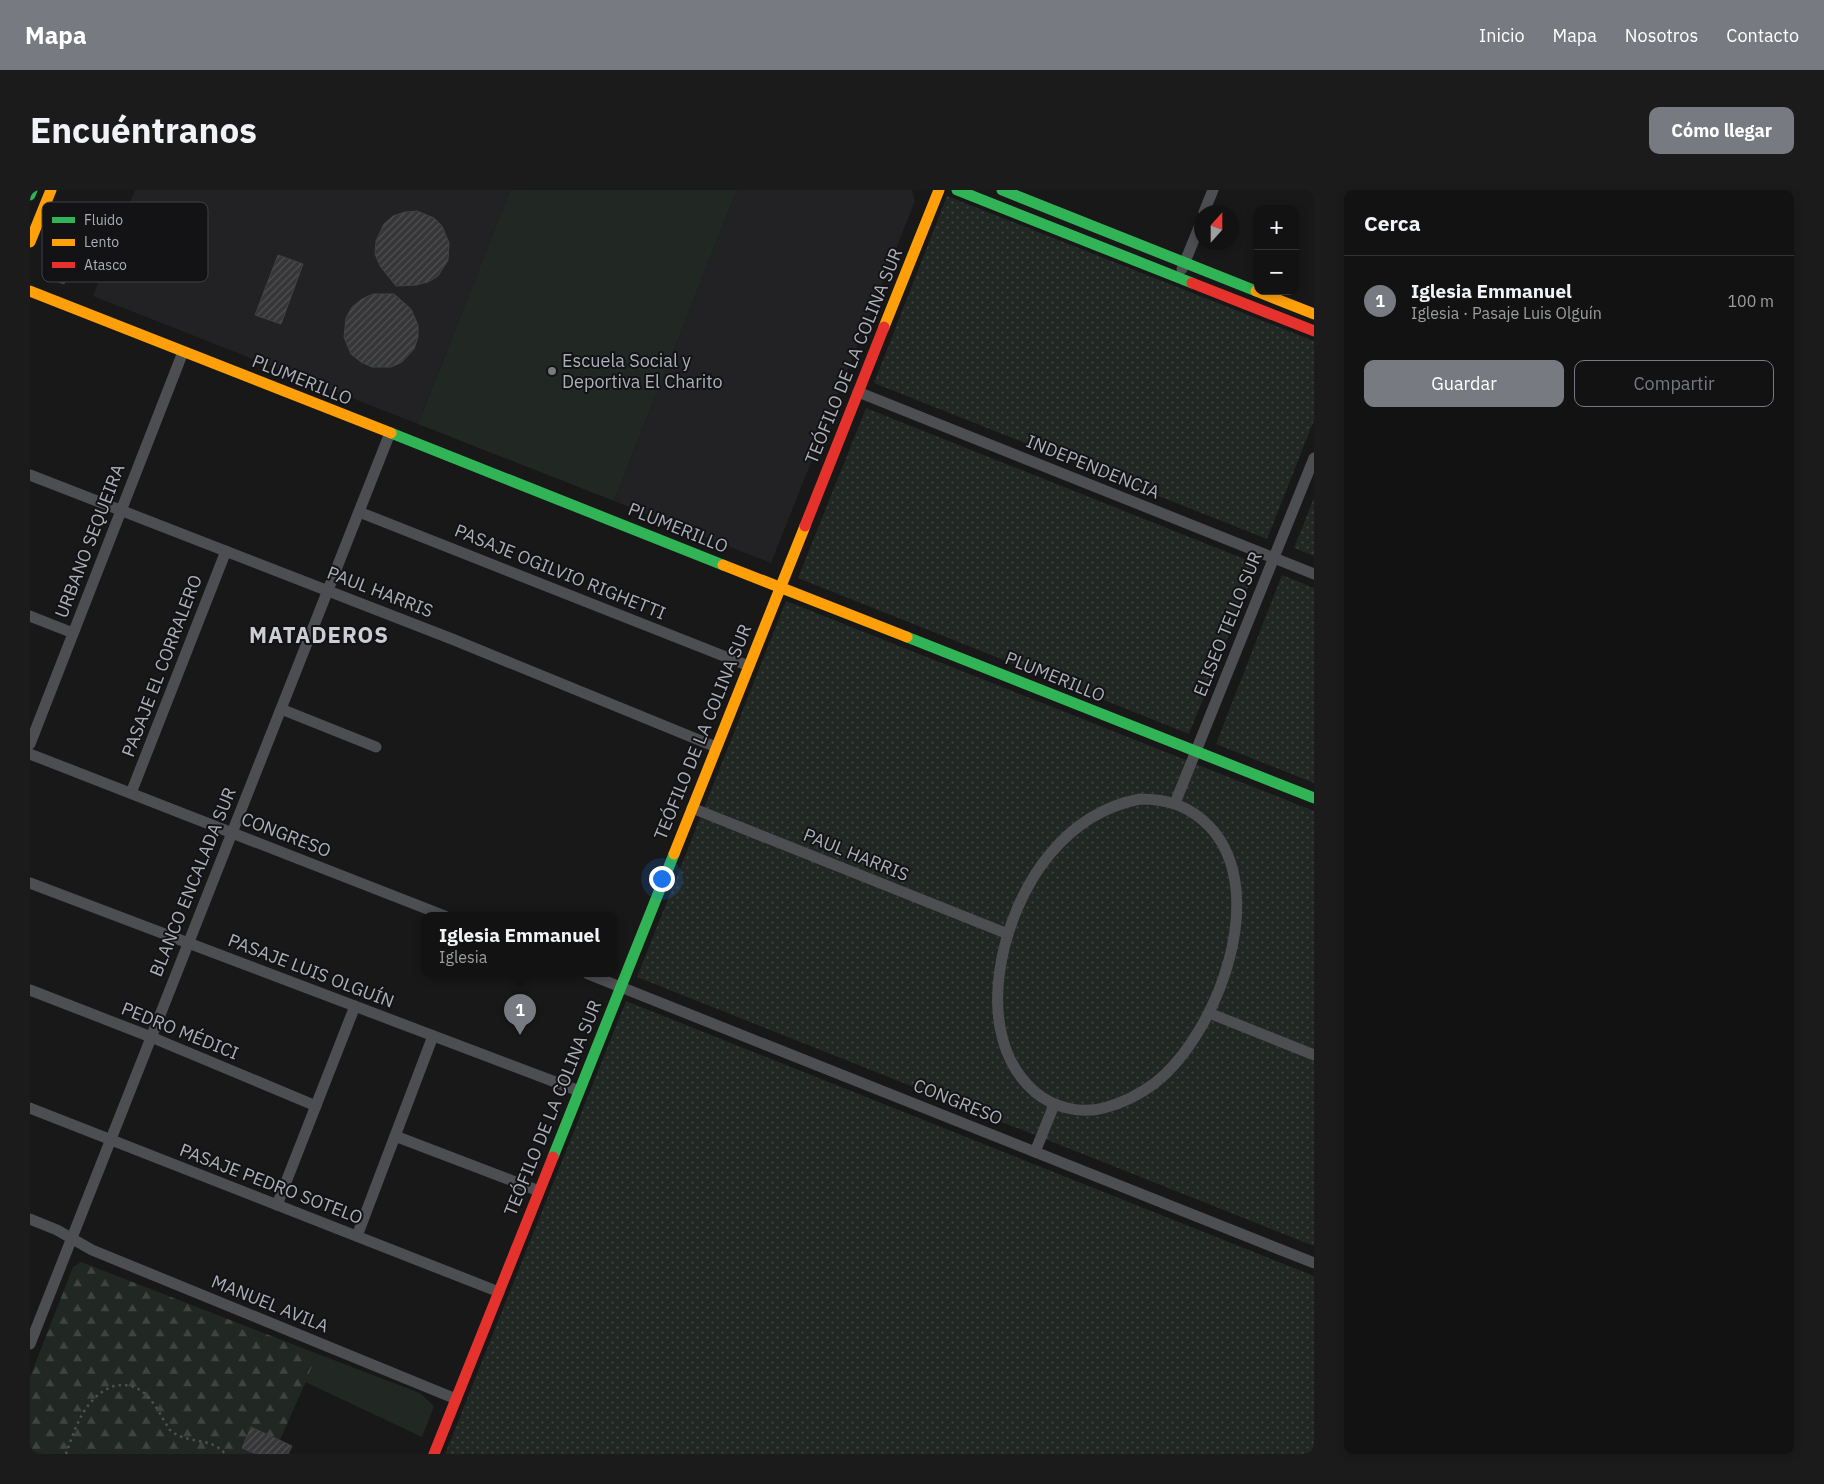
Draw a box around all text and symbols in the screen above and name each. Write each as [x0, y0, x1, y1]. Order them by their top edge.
text: Mapa [25, 19, 87, 51]
text: Inicio [1479, 24, 1525, 47]
text: Mapa [1553, 24, 1597, 47]
text: Nosotros [1625, 24, 1698, 47]
text: Contacto [1726, 24, 1799, 47]
text: Encuéntranos [30, 107, 257, 153]
button: Cómo llegar [1649, 107, 1794, 154]
legend [42, 202, 208, 282]
north arrow [1194, 205, 1239, 250]
map controls [1254, 205, 1299, 295]
button: + [1254, 205, 1299, 250]
text: Cerca [1364, 209, 1421, 237]
text: Fluido [84, 211, 123, 229]
text: Lento [84, 233, 119, 251]
street label: TEÓFILO DE LA COLINA SUR [800, 244, 907, 467]
button: − [1254, 250, 1299, 295]
text: Atasco [84, 256, 127, 274]
text: Iglesia Emmanuel [1411, 279, 1572, 303]
text: 1 [1375, 291, 1385, 311]
text: 100 m [1727, 291, 1774, 311]
text: Iglesia · Pasaje Luis Olguín [1411, 303, 1602, 323]
street label: PLUMERILLO [249, 349, 355, 410]
place label: Escuela Social y Deportiva El Charito [562, 349, 723, 393]
button: Guardar [1364, 360, 1564, 407]
button: Compartir [1574, 360, 1774, 407]
marker: Escuela Social y Deportiva El Charito [546, 365, 558, 377]
street label: INDEPENDENCIA [1023, 429, 1164, 504]
street label: URBANO SEQUEIRA [50, 460, 130, 621]
street label: PLUMERILLO [625, 497, 731, 558]
street label: PASAJE OGILVIO RIGHETTI [451, 519, 669, 624]
street label: ELISEO TELLO SUR [1188, 548, 1267, 700]
street label: PAUL HARRIS [324, 561, 437, 622]
street label: PASAJE EL CORRALERO [116, 571, 207, 760]
district label: MATADEROS [249, 620, 389, 649]
street label: TEÓFILO DE LA COLINA SUR [649, 620, 756, 843]
street label: PLUMERILLO [1002, 646, 1108, 707]
street label: BLANCO ENCALADA SUR [144, 784, 241, 980]
street label: CONGRESO [238, 807, 334, 862]
street label: PAUL HARRIS [800, 823, 912, 886]
your location [649, 866, 675, 892]
popup [422, 912, 617, 977]
text: Iglesia Emmanuel [439, 923, 600, 947]
street label: PASAJE LUIS OLGUÍN [225, 928, 398, 1013]
text: Iglesia [439, 947, 487, 967]
pin: 1 [504, 994, 536, 1035]
street label: TEÓFILO DE LA COLINA SUR [499, 996, 606, 1219]
street label: PEDRO MÉDICI [118, 997, 242, 1065]
street label: CONGRESO [910, 1073, 1006, 1130]
street label: PASAJE PEDRO SOTELO [176, 1138, 366, 1229]
street label: MANUEL AVILA [208, 1270, 333, 1338]

